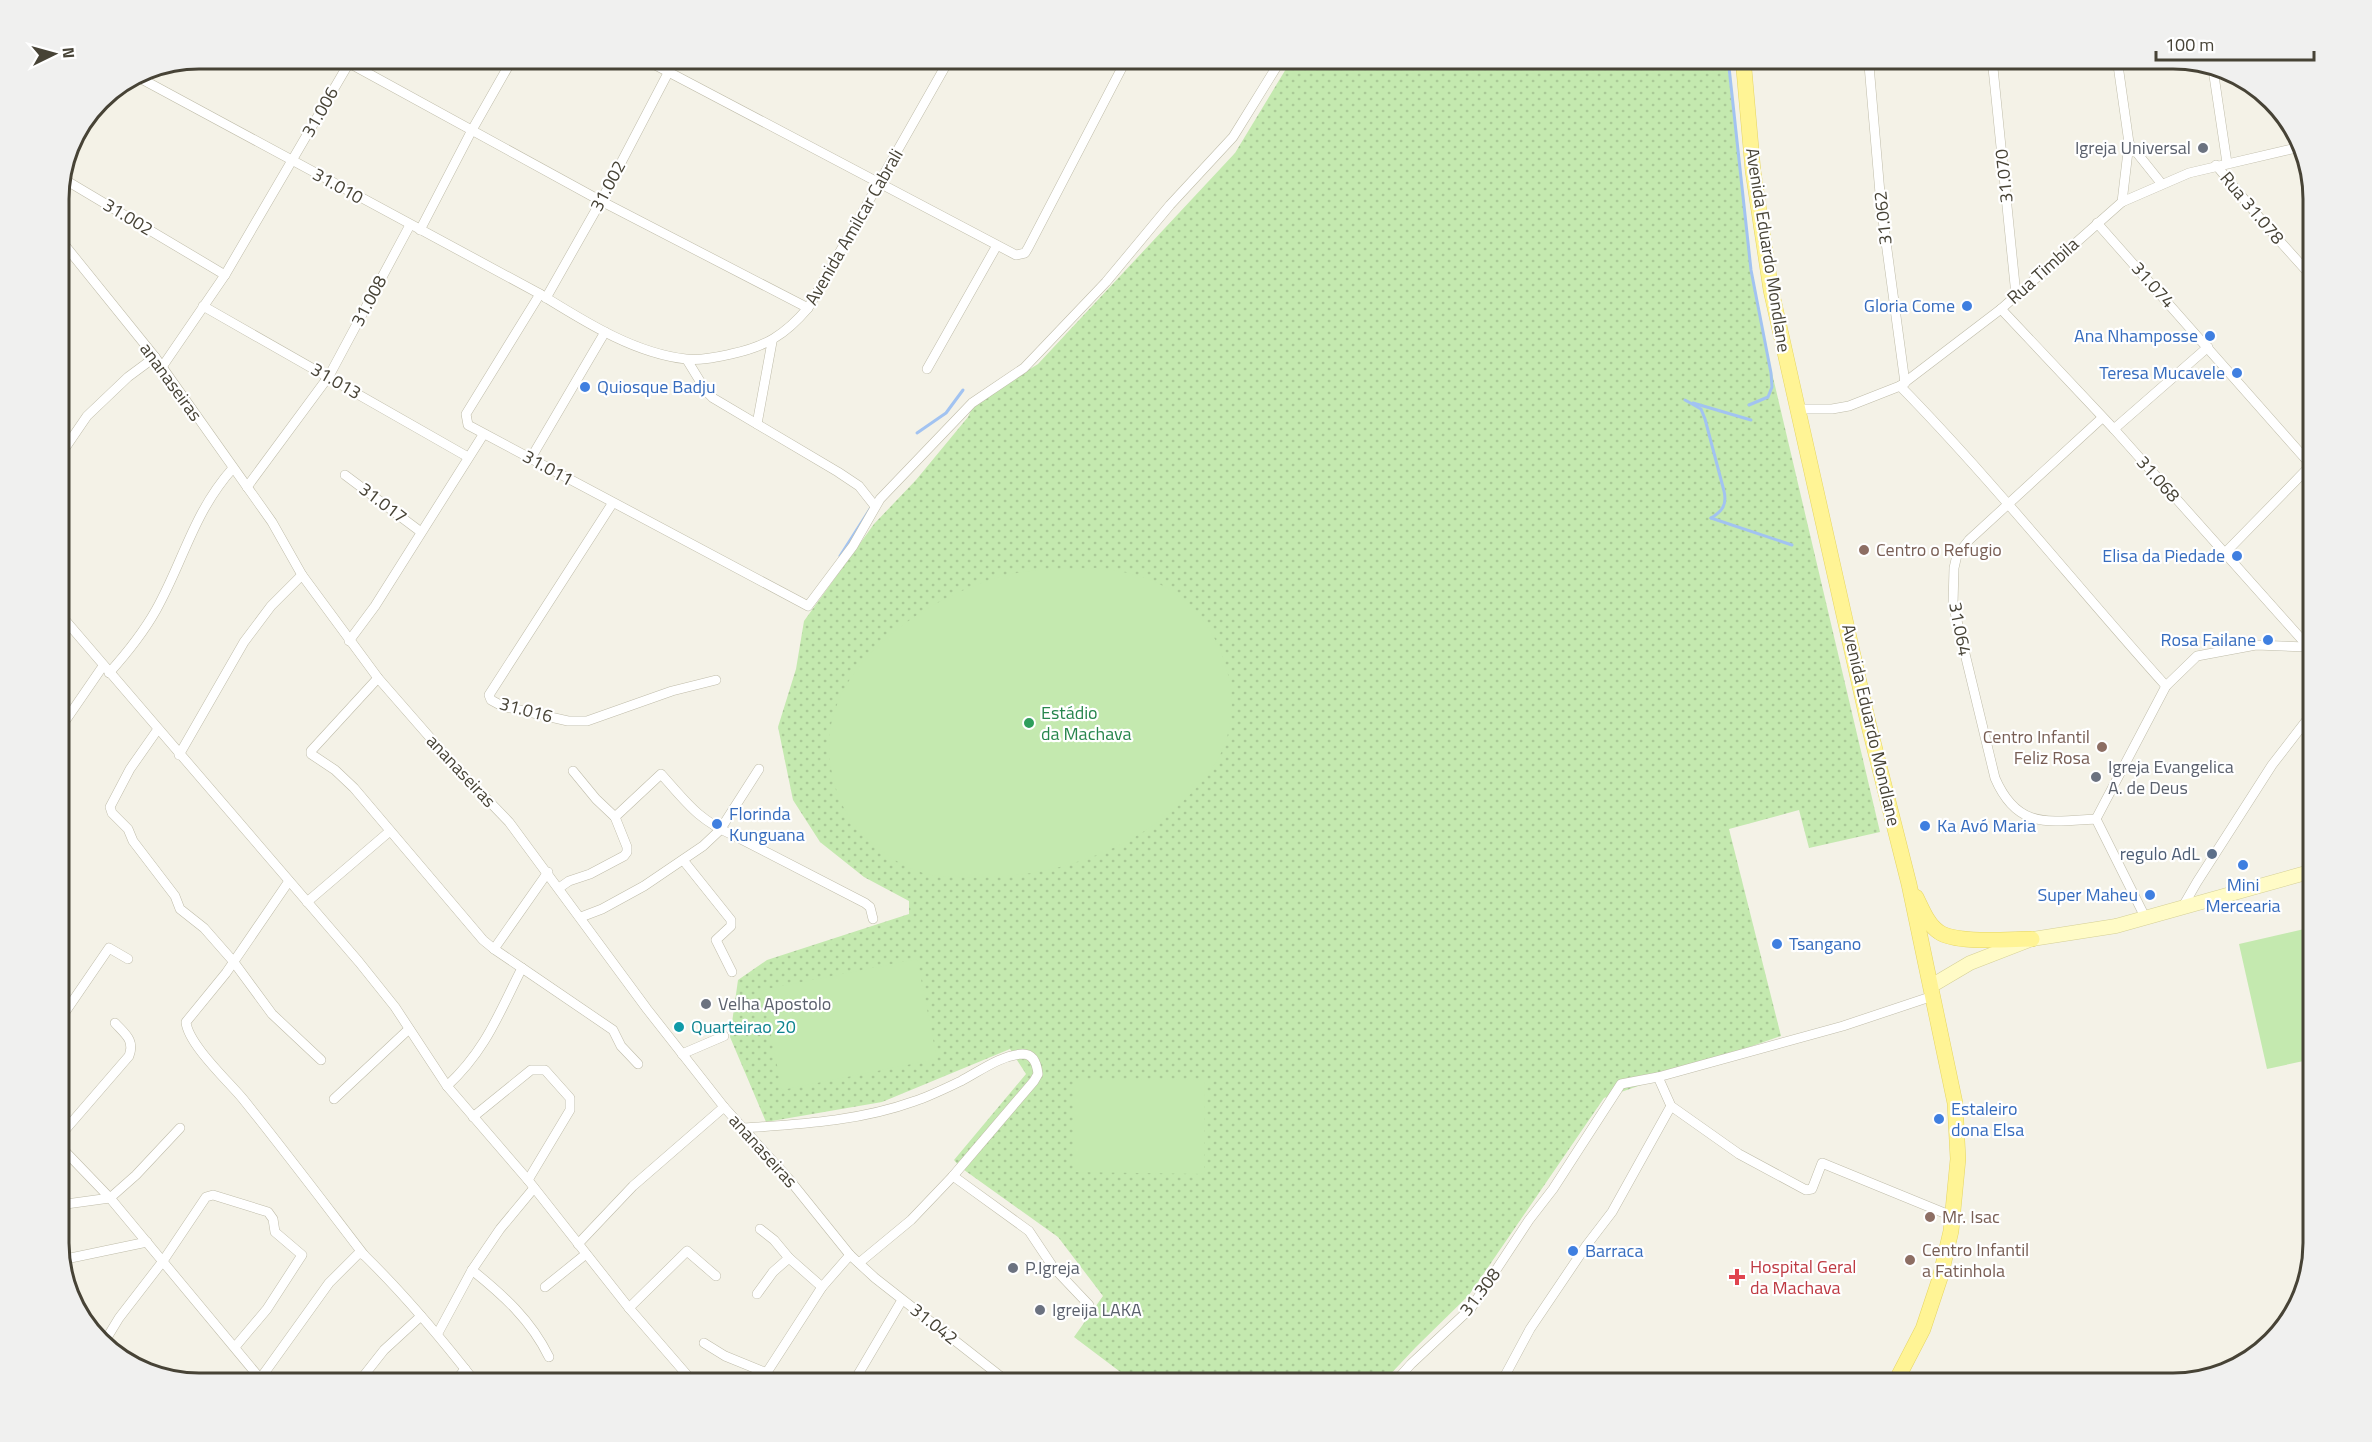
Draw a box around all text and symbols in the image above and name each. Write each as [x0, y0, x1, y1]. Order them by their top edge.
north arrow [24, 24, 84, 84]
scale bar [2156, 24, 2314, 62]
text: 100 m [2165, 31, 2214, 58]
text: N [57, 46, 81, 59]
street label: 31.006 [294, 81, 345, 142]
place label: Igreja Universal [2075, 134, 2191, 161]
marker: Igreja Universal [2196, 141, 2210, 155]
street label: Avenida Amilcar Cabrali [798, 144, 909, 310]
street label: Avenida Eduardo Mondlane [1739, 146, 1798, 354]
street label: 31.070 [1987, 148, 2020, 204]
street label: 31.002 [583, 155, 632, 216]
street label: 31.010 [308, 161, 369, 211]
street label: Rua 31.078 [2214, 165, 2291, 250]
street label: 31.062 [1866, 190, 1899, 246]
street label: 31.002 [98, 191, 158, 242]
street label: Rua Timbila [2001, 231, 2085, 310]
street label: 31.074 [2125, 255, 2182, 314]
street label: 31.008 [344, 270, 393, 331]
place label: Gloria Come [1864, 292, 1955, 319]
marker: Gloria Come [1960, 299, 1974, 313]
place label: Ana Nhamposse [2074, 322, 2198, 349]
marker: Ana Nhamposse [2203, 329, 2217, 343]
street label: ananaseiras [134, 337, 209, 427]
street label: 31.013 [306, 355, 367, 406]
place label: Teresa Mucavele [2099, 359, 2225, 386]
marker: Teresa Mucavele [2230, 366, 2244, 380]
place label: Quiosque Badju [597, 373, 715, 400]
marker: Quiosque Badju [578, 380, 592, 394]
street label: 31.011 [518, 443, 579, 493]
street label: 31.068 [2130, 449, 2187, 508]
street label: 31.017 [353, 475, 413, 530]
place label: Centro o Refugio [1876, 536, 2002, 563]
place label: Elisa da Piedade [2102, 542, 2225, 569]
marker: Centro o Refugio [1857, 543, 1871, 557]
marker: Elisa da Piedade [2230, 549, 2244, 563]
street label: 31.064 [1942, 600, 1979, 658]
street label: Avenida Eduardo Mondlane [1835, 621, 1908, 829]
place label: Rosa Failane [2160, 626, 2256, 653]
marker: Rosa Failane [2261, 633, 2275, 647]
street label: 31.016 [496, 689, 556, 730]
place label: Estádio da Machava [1041, 699, 1132, 747]
marker: Estádio da Machava [1022, 716, 1036, 730]
place label: Centro Infantil Feliz Rosa [1983, 723, 2090, 771]
street label: ananaseiras [420, 728, 502, 813]
marker: Centro Infantil Feliz Rosa [2095, 740, 2109, 754]
place label: Igreja Evangelica A. de Deus [2108, 753, 2234, 801]
marker: Igreja Evangelica A. de Deus [2089, 770, 2103, 784]
place label: Florinda Kunguana [729, 800, 805, 848]
place label: Ka Avó Maria [1937, 812, 2036, 839]
marker: Florinda Kunguana [710, 817, 724, 831]
marker: Ka Avó Maria [1918, 819, 1932, 833]
place label: regulo AdL [2120, 840, 2200, 867]
marker: regulo AdL [2205, 847, 2219, 861]
marker: Mini Mercearia [2236, 858, 2250, 872]
place label: Mini Mercearia [2205, 871, 2281, 919]
place label: Super Maheu [2037, 881, 2138, 908]
marker: Super Maheu [2143, 888, 2157, 902]
place label: Tsangano [1789, 930, 1861, 957]
marker: Tsangano [1770, 937, 1784, 951]
place label: Velha Apostolo [718, 990, 831, 1017]
marker: Velha Apostolo [699, 997, 713, 1011]
place label: Quarteirao 20 [691, 1013, 796, 1040]
marker: Quarteirao 20 [672, 1020, 686, 1034]
place label: Estaleiro dona Elsa [1951, 1095, 2024, 1143]
street label: ananaseiras [723, 1108, 804, 1194]
marker: Estaleiro dona Elsa [1932, 1112, 1946, 1126]
place label: Mr. Isac [1942, 1203, 2000, 1230]
marker: Mr. Isac [1923, 1210, 1937, 1224]
place label: Centro Infantil a Fatinhola [1922, 1236, 2029, 1284]
place label: Barraca [1585, 1237, 1643, 1264]
marker: Barraca [1566, 1244, 1580, 1258]
place label: Hospital Geral da Machava [1750, 1253, 1856, 1301]
marker: Centro Infantil a Fatinhola [1903, 1253, 1917, 1267]
place label: P.Igreja [1025, 1254, 1080, 1281]
marker: P.Igreja [1006, 1261, 1020, 1275]
street label: 31.308 [1452, 1262, 1507, 1322]
marker: Hospital Geral da Machava [1728, 1268, 1746, 1286]
street label: 31.042 [905, 1296, 964, 1351]
place label: Igreija LAKA [1052, 1296, 1142, 1323]
marker: Igreija LAKA [1033, 1303, 1047, 1317]

